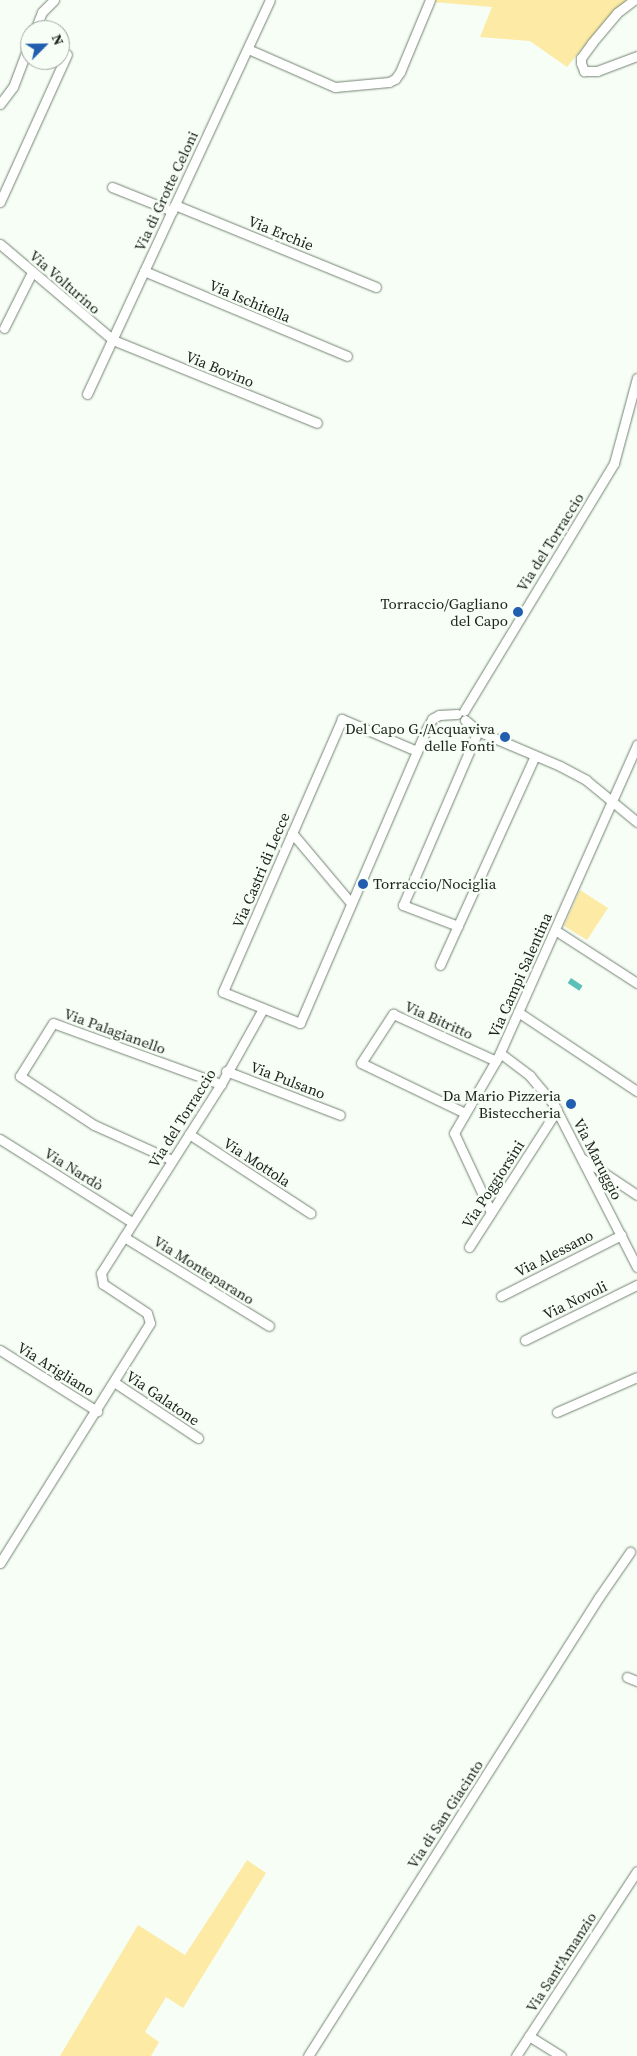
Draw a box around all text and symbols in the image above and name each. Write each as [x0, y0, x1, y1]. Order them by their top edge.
north arrow [20, 20, 70, 70]
text: N [47, 31, 69, 48]
street label: Via di Grotte Celoni [130, 128, 202, 254]
street label: Via Erchie [246, 212, 316, 254]
street label: Via Volturino [26, 246, 104, 318]
street label: Via Ischitella [207, 276, 293, 326]
street label: Via Bovino [183, 347, 257, 391]
street label: Via del Torraccio [512, 489, 588, 595]
place label: Torraccio/Gagliano del Capo [380, 594, 508, 629]
marker: Torraccio/Gagliano del Capo [512, 606, 524, 618]
place label: Del Capo G./Acquaviva delle Fonti [345, 719, 495, 754]
marker: Del Capo G./Acquaviva delle Fonti [499, 731, 511, 743]
street label: Via Castri di Lecce [229, 810, 293, 930]
place label: Torraccio/Nociglia [373, 875, 496, 893]
marker: Torraccio/Nociglia [357, 878, 369, 890]
street label: Via Campi Salentina [484, 910, 556, 1040]
street label: Via Bitritto [402, 997, 476, 1043]
street label: Via Palagianello [62, 1004, 168, 1058]
street label: Via Pulsano [248, 1057, 328, 1103]
street label: Via del Torraccio [144, 1065, 220, 1171]
place label: Da Mario Pizzeria Bisteccheria [443, 1086, 561, 1121]
marker: Da Mario Pizzeria Bisteccheria [565, 1098, 577, 1110]
street label: Via Maruggio [570, 1115, 626, 1203]
street label: Via Mottola [220, 1134, 294, 1190]
street label: Via Poggiorsini [458, 1137, 528, 1231]
street label: Via Nardò [41, 1144, 107, 1194]
street label: Via Alessano [512, 1226, 596, 1280]
street label: Via Monteparano [150, 1232, 258, 1308]
street label: Via Novoli [540, 1277, 610, 1323]
street label: Via Arigliano [14, 1338, 98, 1400]
street label: Via Galatone [123, 1367, 203, 1429]
street label: Via di San Giacinto [403, 1756, 487, 1872]
street label: Via Sant'Amanzio [522, 1909, 600, 2015]

